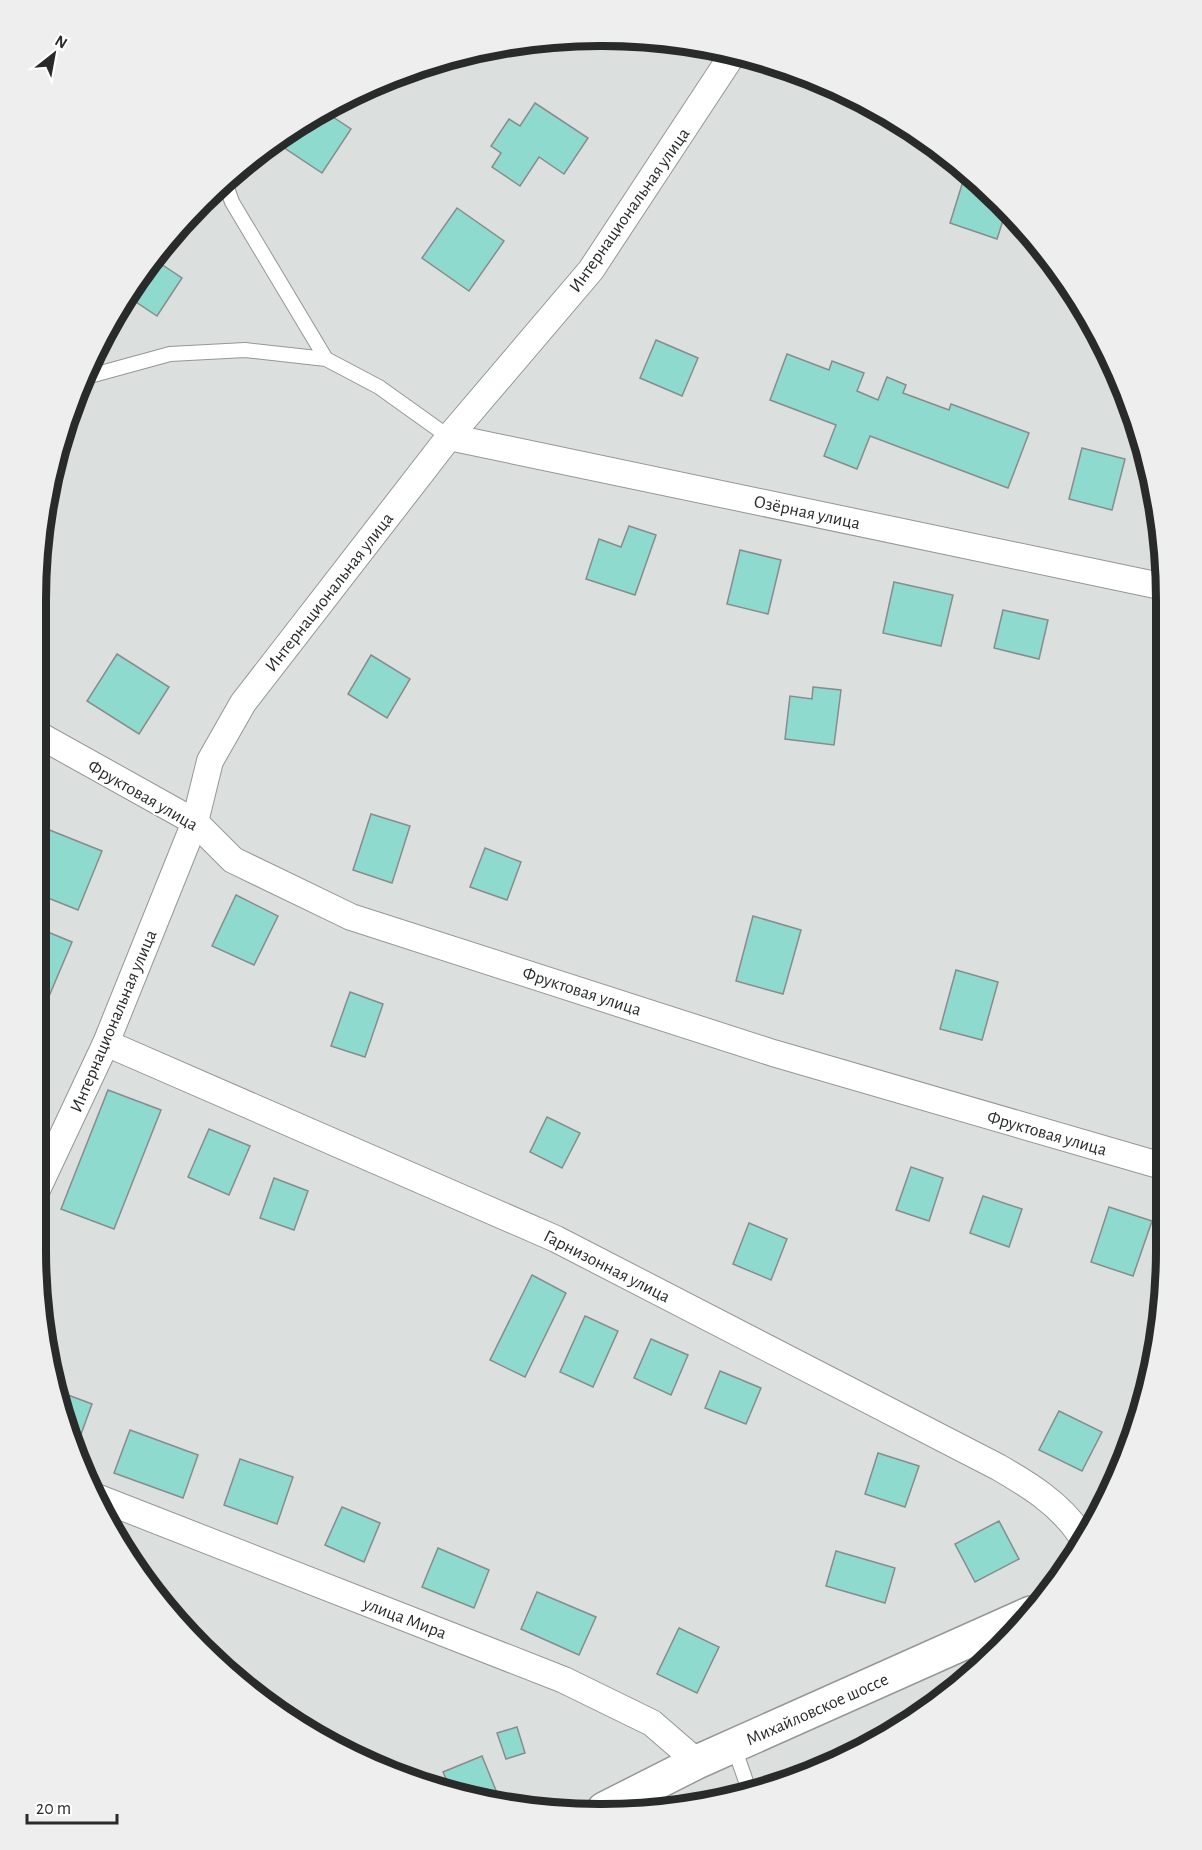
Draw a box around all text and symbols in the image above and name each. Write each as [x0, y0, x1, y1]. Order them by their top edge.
north arrow [24, 24, 84, 84]
text: N [52, 32, 70, 52]
street label: Интернациональная улица [566, 125, 693, 296]
street label: Озёрная улица [752, 493, 862, 533]
street label: Интернациональная улица [262, 510, 397, 675]
street label: Фруктовая улица [84, 757, 201, 835]
street label: Интернациональная улица [67, 928, 161, 1115]
street label: Фруктовая улица [520, 964, 643, 1020]
street label: Фруктовая улица [985, 1108, 1109, 1160]
street label: Гарнизонная улица [540, 1227, 673, 1307]
street label: улица Мира [360, 1595, 449, 1643]
street label: Михайловское шоссе [743, 1670, 891, 1749]
scale bar [27, 1787, 117, 1825]
text: 20 m [36, 1800, 71, 1818]

